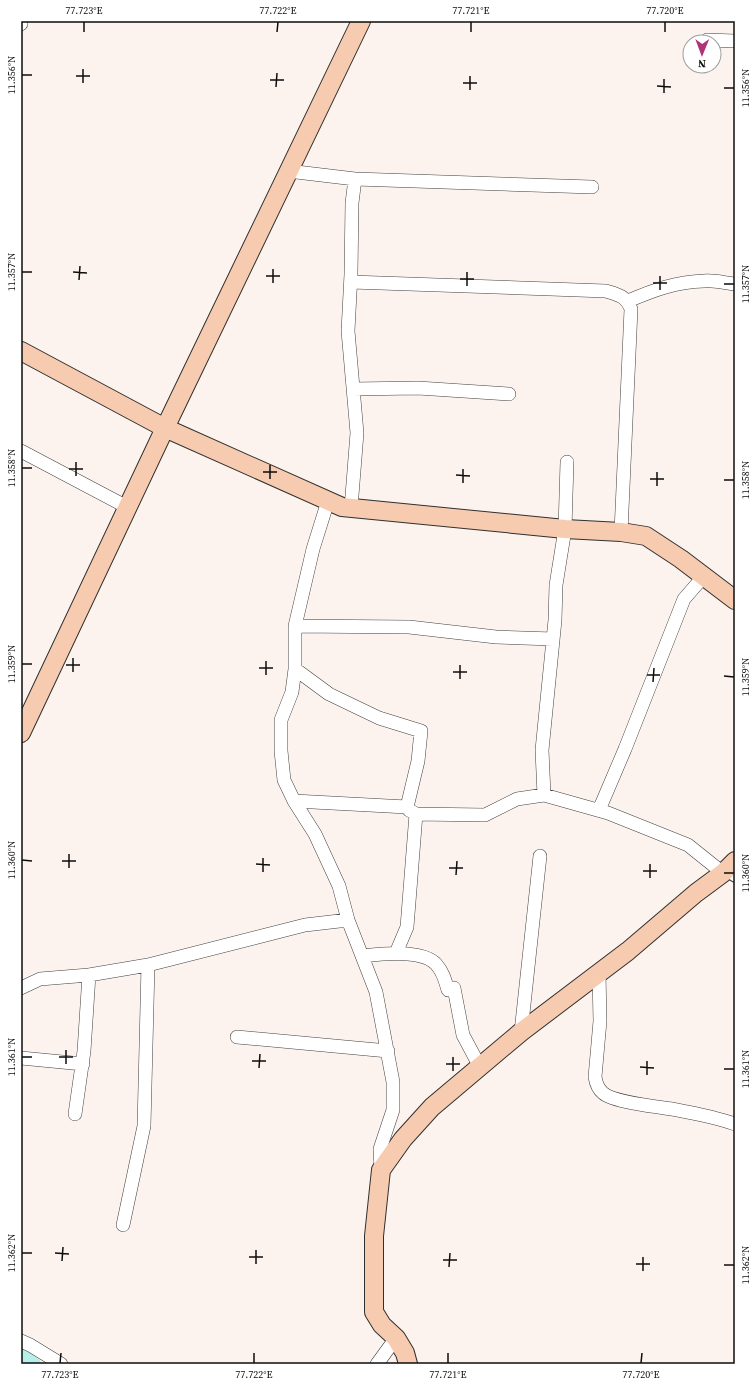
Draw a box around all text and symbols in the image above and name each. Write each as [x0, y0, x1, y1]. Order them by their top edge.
text: 77.723°E [65, 4, 103, 17]
text: 77.722°E [259, 4, 297, 17]
text: 77.721°E [452, 4, 490, 17]
text: 77.720°E [646, 4, 684, 17]
north arrow [682, 34, 722, 74]
text: 11.356°N [5, 56, 18, 94]
text: N [698, 56, 706, 71]
text: 11.356°N [739, 69, 752, 107]
text: 11.357°N [5, 253, 18, 291]
text: 11.357°N [739, 265, 752, 303]
text: 11.358°N [5, 449, 18, 487]
text: 11.358°N [739, 461, 752, 499]
text: 11.359°N [5, 645, 18, 683]
text: 11.359°N [739, 658, 752, 696]
text: 11.360°N [5, 841, 18, 879]
text: 11.360°N [739, 854, 752, 892]
text: 11.361°N [5, 1038, 18, 1076]
text: 11.361°N [739, 1050, 752, 1088]
text: 11.362°N [5, 1234, 18, 1272]
text: 11.362°N [739, 1246, 752, 1284]
text: 77.723°E [41, 1368, 79, 1381]
text: 77.722°E [235, 1368, 273, 1381]
text: 77.721°E [429, 1368, 467, 1381]
text: 77.720°E [622, 1368, 660, 1381]

